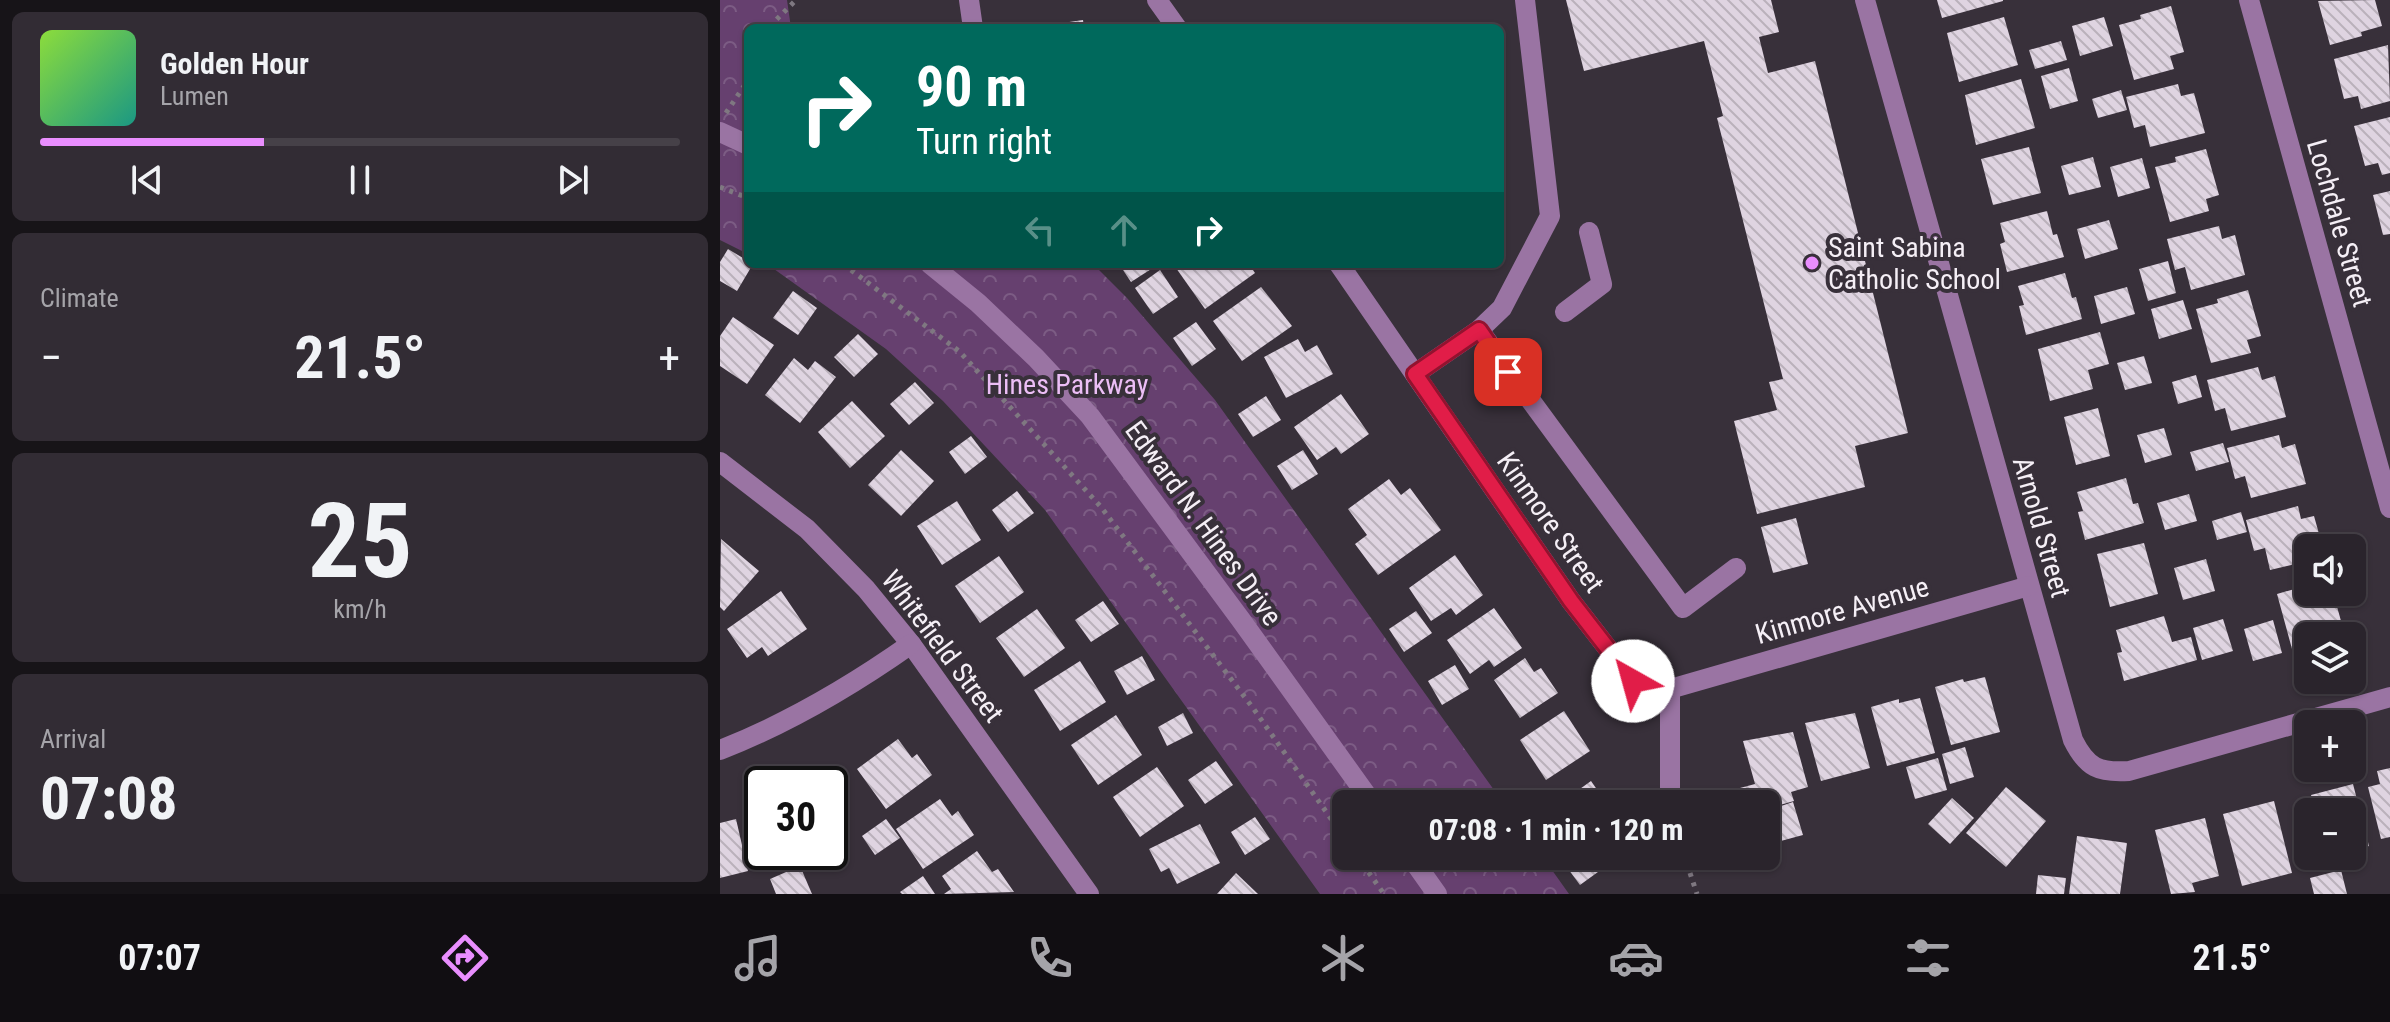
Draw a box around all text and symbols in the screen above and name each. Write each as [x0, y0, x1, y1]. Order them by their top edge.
text: Golden Hour [160, 46, 309, 81]
text: 90 m [916, 54, 1027, 120]
icon: right [784, 56, 888, 160]
text: Lumen [160, 81, 229, 111]
text: Turn right [916, 121, 1052, 163]
street label: Lochdale Street [2300, 136, 2379, 311]
icon: previous [125, 158, 169, 202]
icon: pause [338, 158, 382, 202]
icon: next [551, 158, 595, 202]
icon: left [1018, 208, 1062, 252]
icon: ahead [1102, 208, 1146, 252]
icon: right [1186, 208, 1230, 252]
place label: Saint Sabina Catholic School [1828, 231, 2001, 296]
marker: Saint Sabina Catholic School [1803, 254, 1821, 272]
text: Climate [40, 283, 119, 313]
text: 21.5° [294, 322, 426, 393]
text: − [40, 332, 62, 384]
text: + [658, 332, 680, 384]
pin [1474, 338, 1542, 406]
icon: arrive [1486, 350, 1530, 394]
park label: Hines Parkway [986, 368, 1149, 401]
street label: Edward N. Hines Drive [1118, 415, 1289, 632]
street label: Kinmore Street [1490, 446, 1611, 599]
street label: Arnold Street [2006, 453, 2077, 601]
text: 25 [307, 481, 413, 602]
map controls [2294, 534, 2366, 870]
button: sound [2294, 534, 2366, 606]
street label: Whitefield Street [875, 564, 1011, 729]
street label: Kinmore Avenue [1752, 570, 1933, 651]
text: km/h [333, 594, 387, 624]
button: layers [2294, 622, 2366, 694]
position arrow [1591, 639, 1675, 723]
button: + [2294, 710, 2366, 782]
text: Arrival [40, 724, 106, 754]
text: 07:08 [40, 763, 178, 834]
speed limit sign: 30 [744, 766, 848, 870]
button: − [2294, 798, 2366, 870]
text: 07:08 · 1 min · 120 m [1429, 812, 1683, 847]
icon: directions [437, 930, 493, 986]
icon: music [730, 930, 786, 986]
icon: phone [1022, 930, 1078, 986]
icon: climate [1315, 930, 1371, 986]
icon: car [1608, 930, 1664, 986]
icon: filters [1900, 930, 1956, 986]
text: 07:07 [118, 937, 201, 979]
text: 21.5° [2193, 937, 2272, 979]

